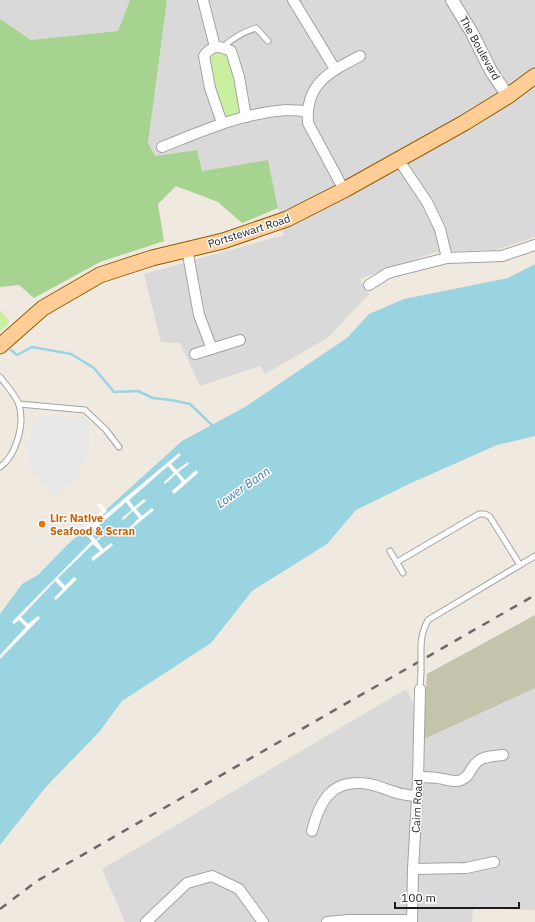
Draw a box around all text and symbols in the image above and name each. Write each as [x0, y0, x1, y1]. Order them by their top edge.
street label: The Boulevard [457, 13, 503, 83]
street label: Portstewart Road [206, 211, 292, 251]
water label: Lower Bann [213, 463, 273, 511]
place label: Lir: Native Seafood & Scran [50, 511, 135, 538]
marker: Lir: Native Seafood & Scran [37, 519, 47, 529]
street label: Cairn Road [409, 779, 425, 833]
scale bar [395, 884, 519, 910]
text: 100 m [401, 890, 436, 905]

